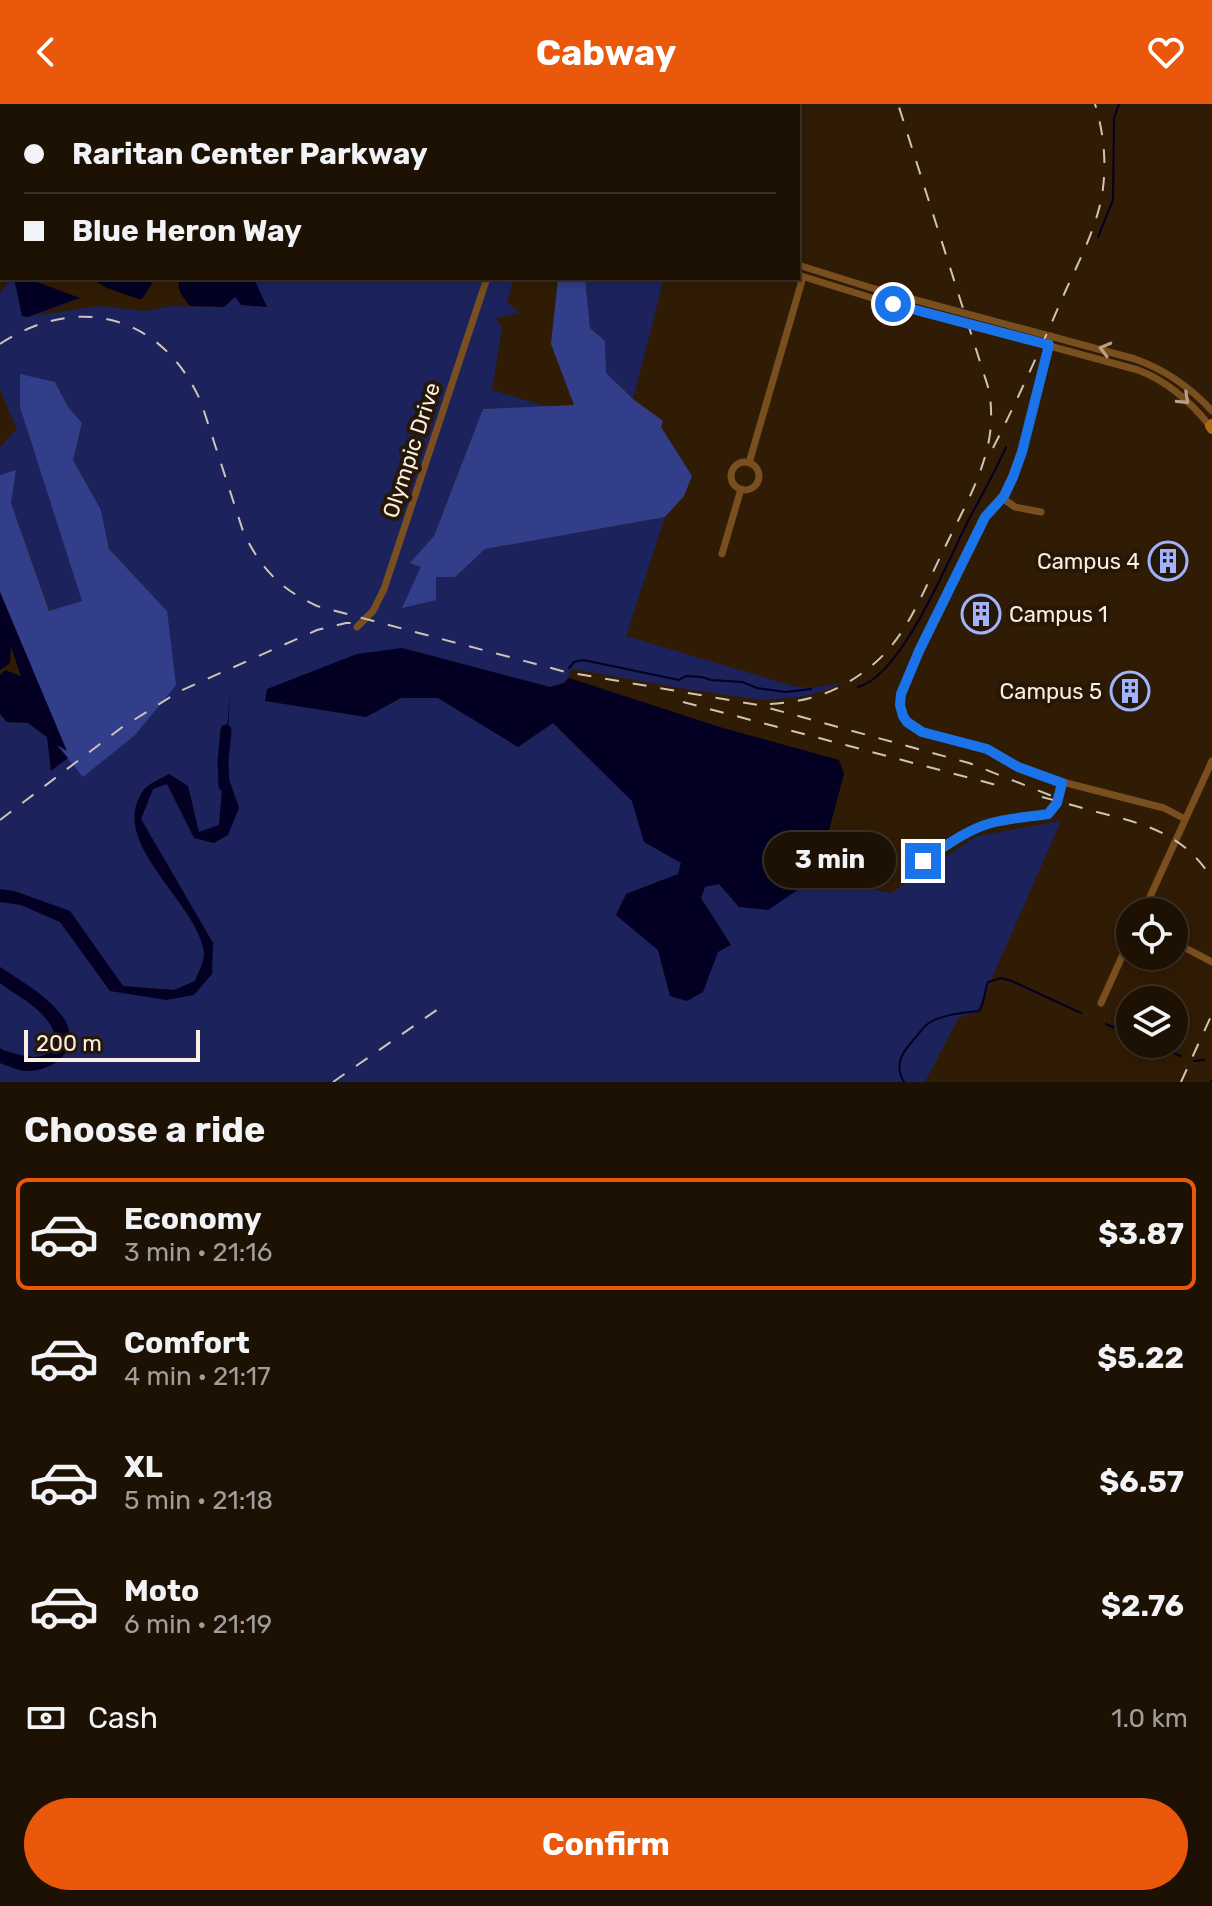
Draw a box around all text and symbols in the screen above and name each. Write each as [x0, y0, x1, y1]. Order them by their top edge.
icon: back [24, 30, 68, 74]
icon: heart [1144, 30, 1188, 74]
text: Cabway [536, 31, 676, 74]
text: Raritan Center Parkway [72, 136, 428, 172]
text: Blue Heron Way [72, 213, 302, 249]
route start [875, 286, 911, 322]
one-way arrow [1098, 342, 1112, 359]
street label: Olympic Drive [377, 379, 446, 521]
one-way arrow [1175, 389, 1189, 404]
building icon: Campus 4 [1147, 540, 1189, 582]
place label: Campus 4 [1037, 548, 1140, 575]
building icon: Campus 1 [960, 593, 1002, 635]
place label: Campus 1 [1009, 601, 1108, 628]
building icon: Campus 5 [1109, 670, 1151, 712]
place label: Campus 5 [1000, 678, 1102, 705]
callout: 3 min [763, 833, 895, 889]
route end [905, 843, 941, 879]
text: 3 min [795, 844, 865, 875]
map controls [1116, 898, 1188, 1058]
button: locate [1116, 898, 1188, 970]
button: layers [1116, 986, 1188, 1058]
scale bar [24, 1026, 200, 1062]
text: 200 m [36, 1030, 102, 1057]
text: Choose a ride [24, 1108, 265, 1151]
icon: car [28, 1198, 100, 1270]
text: Economy [124, 1201, 262, 1237]
text: $3.87 [1098, 1216, 1184, 1252]
text: 3 min · 21:16 [124, 1237, 272, 1268]
icon: car [28, 1322, 100, 1394]
text: Comfort [124, 1325, 250, 1361]
text: $5.22 [1097, 1340, 1184, 1376]
text: 4 min · 21:17 [124, 1361, 271, 1392]
icon: car [28, 1446, 100, 1518]
text: XL [124, 1449, 163, 1485]
text: $6.57 [1099, 1464, 1184, 1500]
text: 5 min · 21:18 [124, 1485, 273, 1516]
icon: car [28, 1570, 100, 1642]
text: Moto [124, 1573, 199, 1609]
text: $2.76 [1101, 1588, 1184, 1624]
text: 6 min · 21:19 [124, 1609, 272, 1640]
icon: cash [24, 1696, 68, 1740]
text: Cash [88, 1700, 158, 1736]
text: 1.0 km [1111, 1703, 1188, 1734]
button: Confirm [24, 1798, 1188, 1890]

